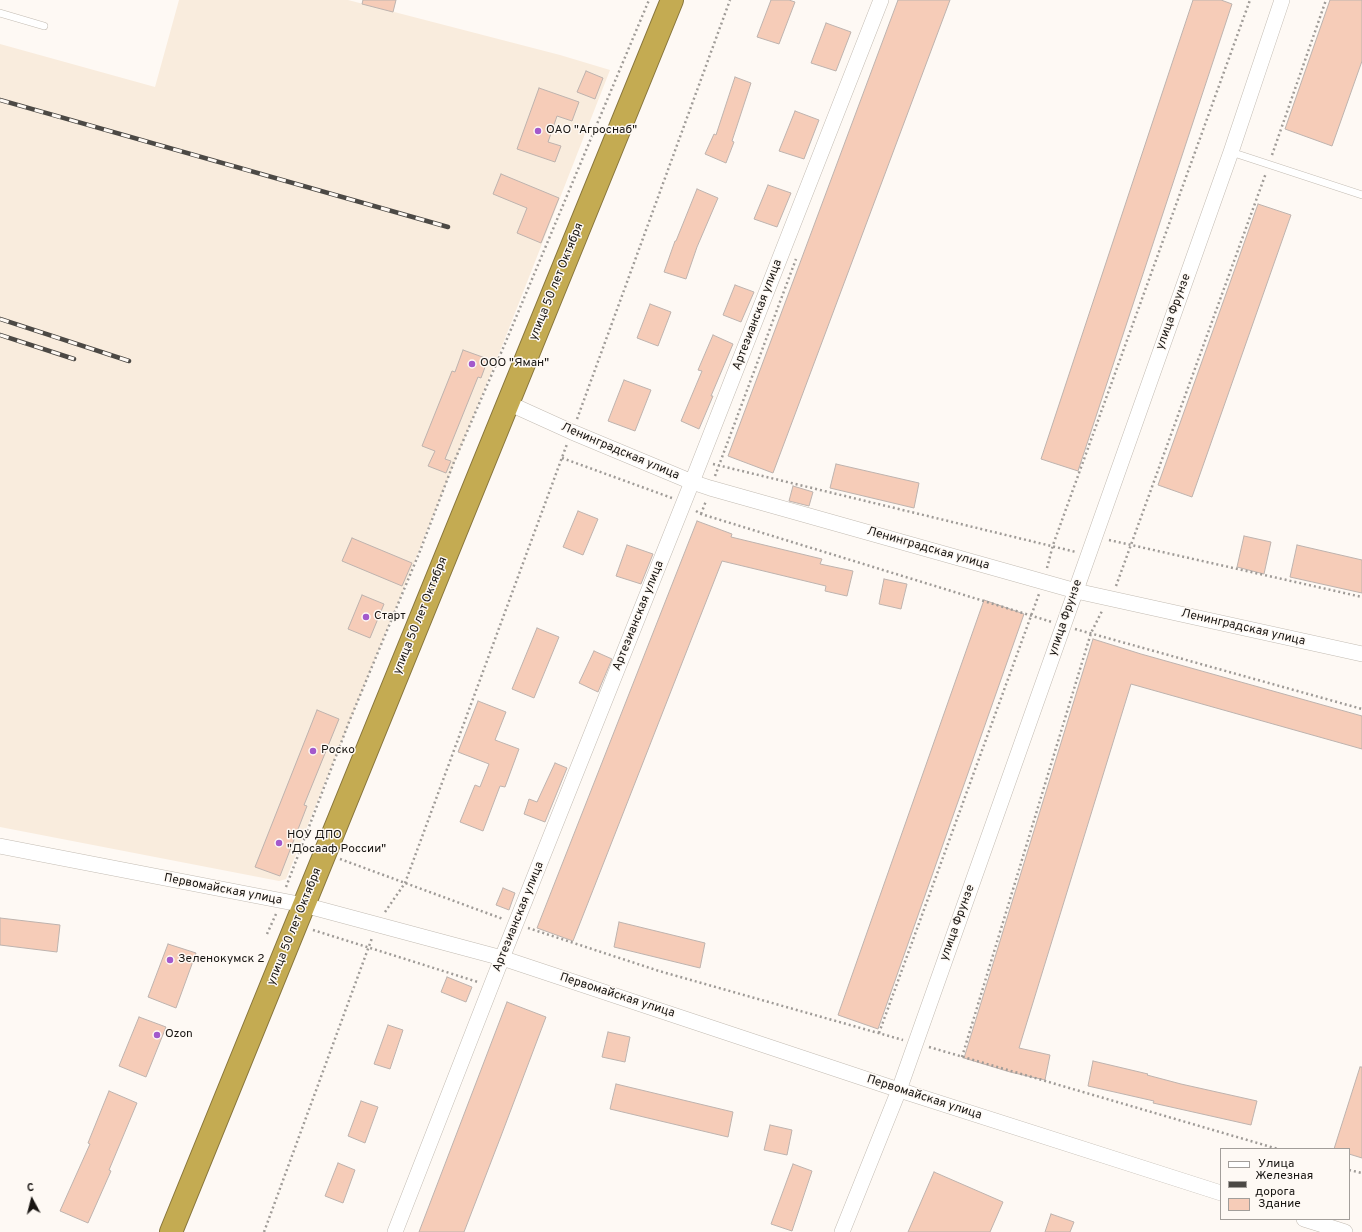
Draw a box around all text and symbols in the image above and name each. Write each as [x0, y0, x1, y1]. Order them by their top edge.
place label: ОАО "Агроснаб" [546, 124, 637, 138]
marker: ОАО "Агроснаб" [533, 126, 543, 136]
street label: улица 50 лет Октября [527, 221, 587, 343]
street label: Артезианская улица [730, 258, 786, 372]
street label: улица Фрунзе [1154, 272, 1194, 352]
place label: ООО "Яман" [480, 357, 549, 371]
marker: ООО "Яман" [467, 359, 477, 369]
street label: Ленинградская улица [559, 421, 681, 483]
street label: Ленинградская улица [865, 525, 991, 573]
street label: улица 50 лет Октября [391, 555, 451, 677]
street label: Артезианская улица [610, 559, 668, 673]
street label: улица Фрунзе [1046, 578, 1086, 658]
street label: Ленинградская улица [1180, 607, 1306, 649]
place label: Старт [374, 610, 406, 624]
marker: Старт [361, 612, 371, 622]
place label: Роско [321, 744, 355, 758]
marker: Роско [308, 746, 318, 756]
place label: НОУ ДПО "Досааф России" [287, 829, 386, 857]
marker: НОУ ДПО "Досааф России" [274, 838, 284, 848]
street label: Артезианская улица [490, 860, 548, 974]
street label: улица 50 лет Октября [265, 866, 325, 988]
street label: Первомайская улица [163, 871, 283, 909]
street label: улица Фрунзе [938, 883, 978, 963]
place label: Зеленокумск 2 [178, 953, 265, 967]
marker: Зеленокумск 2 [165, 955, 175, 965]
street label: Первомайская улица [558, 971, 676, 1021]
place label: Ozon [165, 1028, 193, 1042]
marker: Ozon [152, 1030, 162, 1040]
street label: Первомайская улица [865, 1073, 983, 1123]
legend [1220, 1148, 1350, 1220]
text: Улица [1258, 1156, 1294, 1172]
text: Железная дорога [1255, 1168, 1313, 1200]
north arrow [12, 1180, 52, 1220]
text: С [26, 1181, 35, 1195]
text: Здание [1258, 1196, 1301, 1212]

